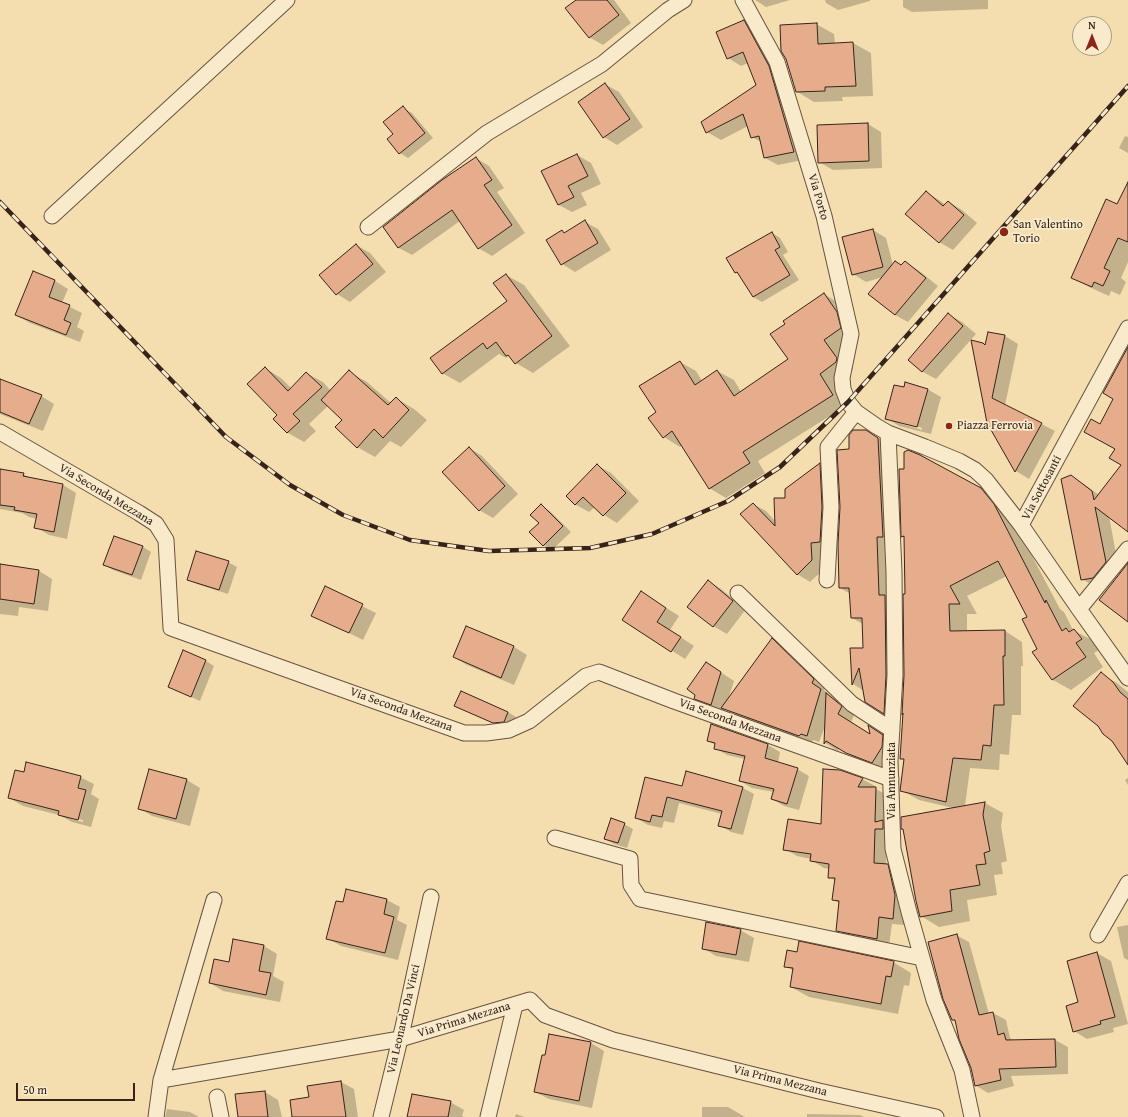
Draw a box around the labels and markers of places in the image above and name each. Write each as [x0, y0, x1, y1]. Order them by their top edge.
place label: San Valentino Torio [1013, 218, 1083, 246]
marker: San Valentino Torio [998, 226, 1010, 238]
place label: Piazza Ferrovia [957, 419, 1033, 433]
marker: Piazza Ferrovia [944, 421, 954, 431]

